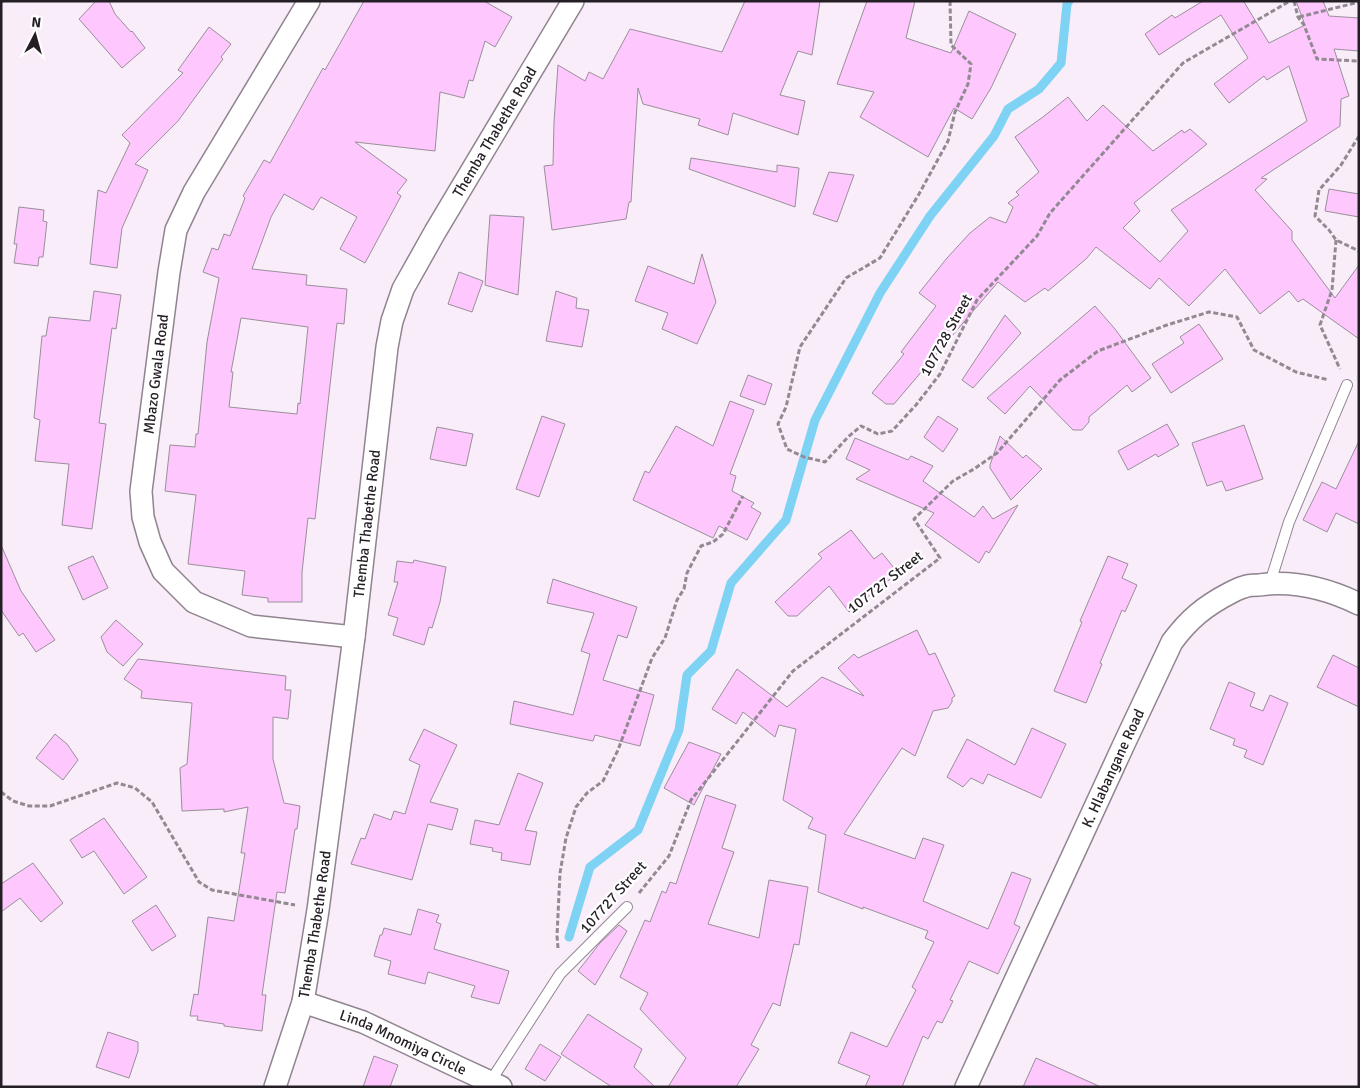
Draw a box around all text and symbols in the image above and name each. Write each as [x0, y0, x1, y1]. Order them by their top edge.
north arrow [10, 10, 60, 60]
text: N [31, 14, 42, 32]
street label: Themba Thabethe Road [449, 64, 541, 201]
street label: 107728 Street [916, 291, 976, 379]
street label: Mbazo Gwala Road [140, 313, 172, 435]
street label: Themba Thabethe Road [350, 449, 384, 599]
street label: 107727 Street [844, 547, 926, 617]
street label: K. Hlabangane Road [1078, 706, 1148, 830]
street label: Themba Thabethe Road [295, 850, 335, 999]
street label: 107727 Street [576, 857, 650, 937]
street label: Linda Mnomiya Circle [337, 1006, 469, 1079]

